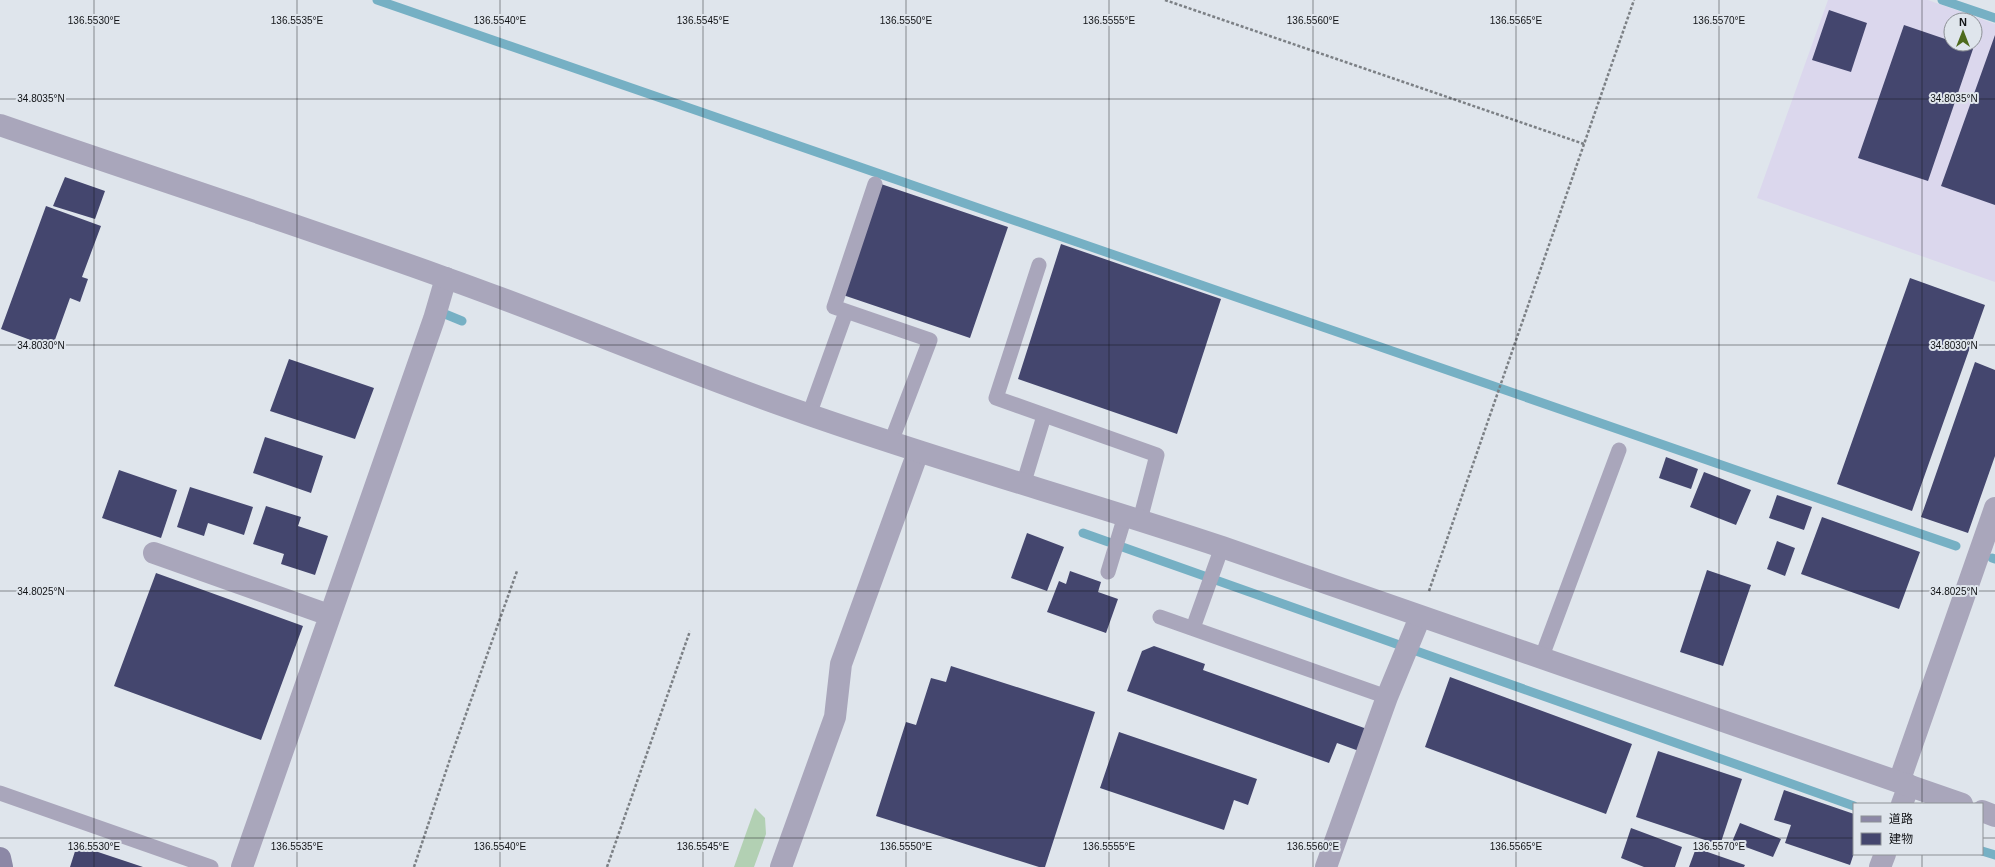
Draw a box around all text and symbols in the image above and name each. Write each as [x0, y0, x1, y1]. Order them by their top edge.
north arrow [1943, 12, 1983, 52]
text: 136.5530°E [68, 15, 121, 26]
text: 136.5535°E [271, 15, 324, 26]
text: 136.5540°E [474, 15, 527, 26]
text: 136.5545°E [677, 15, 730, 26]
text: 136.5550°E [880, 15, 933, 26]
text: 136.5555°E [1083, 15, 1136, 26]
text: 136.5560°E [1287, 15, 1340, 26]
text: 136.5565°E [1490, 15, 1543, 26]
text: 136.5570°E [1693, 15, 1746, 26]
text: N [1959, 16, 1967, 28]
text: 34.8035°N [17, 93, 65, 104]
text: 34.8035°N [1930, 93, 1978, 104]
text: 34.8030°N [17, 340, 65, 351]
text: 34.8030°N [1930, 340, 1978, 351]
text: 34.8025°N [17, 586, 65, 597]
text: 34.8025°N [1930, 586, 1978, 597]
legend [1853, 803, 1983, 855]
text: 道路 [1889, 812, 1913, 826]
text: 建物 [1889, 832, 1913, 846]
text: 136.5530°E [68, 841, 121, 852]
text: 136.5535°E [271, 841, 324, 852]
text: 136.5540°E [474, 841, 527, 852]
text: 136.5545°E [677, 841, 730, 852]
text: 136.5550°E [880, 841, 933, 852]
text: 136.5555°E [1083, 841, 1136, 852]
text: 136.5560°E [1287, 841, 1340, 852]
text: 136.5565°E [1490, 841, 1543, 852]
text: 136.5570°E [1693, 841, 1746, 852]

